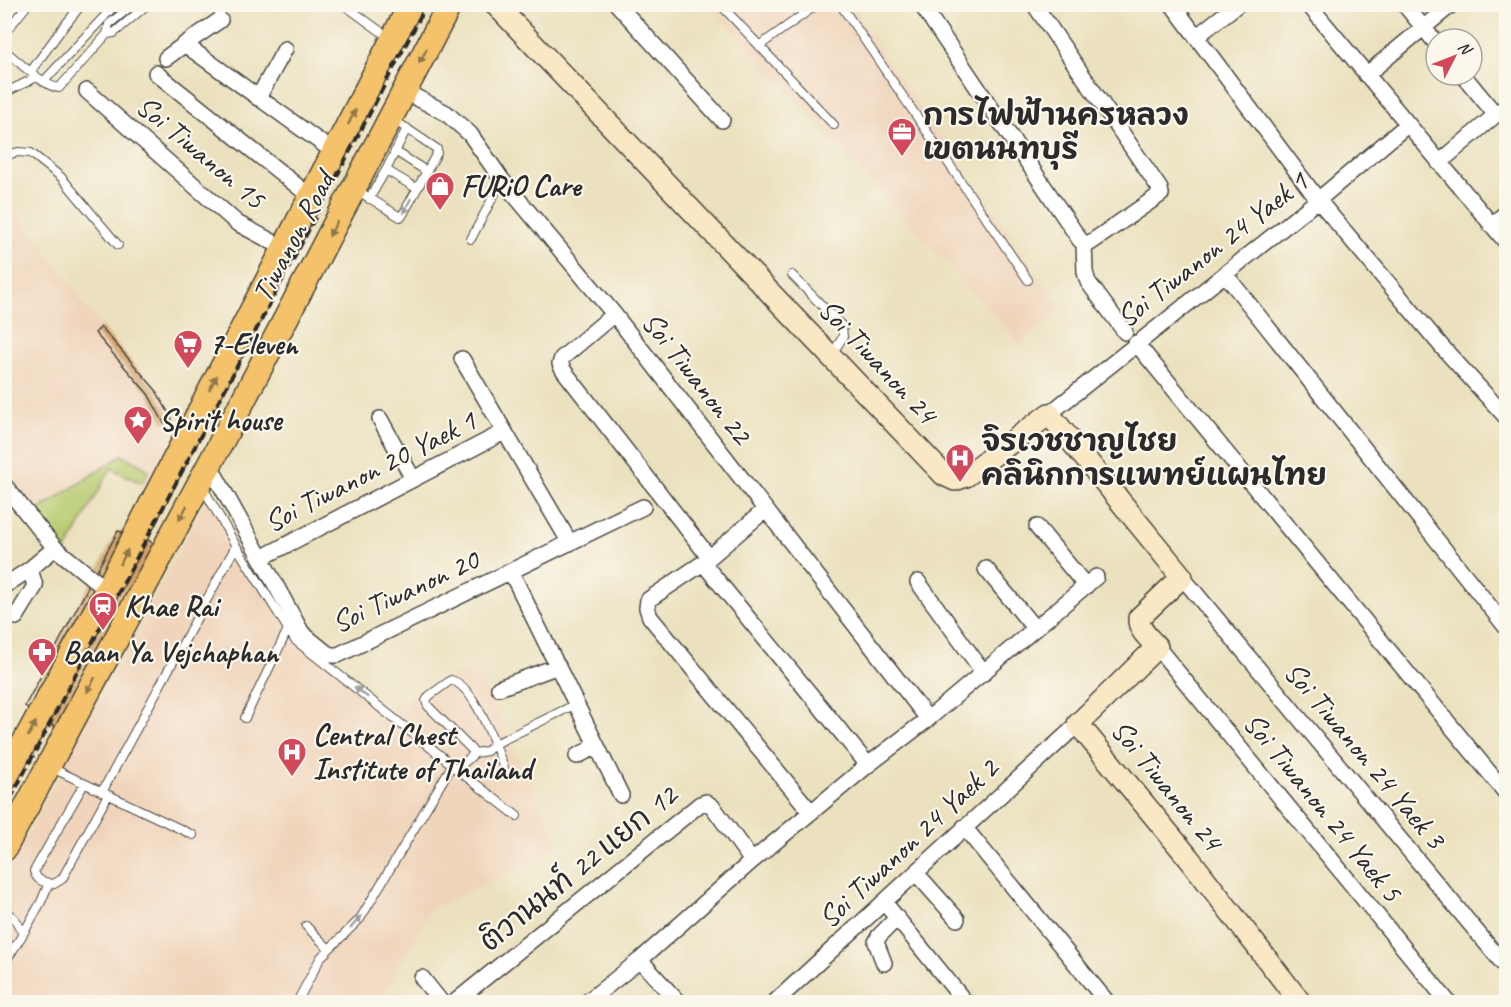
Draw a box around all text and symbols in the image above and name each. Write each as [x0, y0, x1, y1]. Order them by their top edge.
north arrow [1424, 27, 1484, 87]
text: N [1454, 37, 1477, 60]
one-way arrow [418, 48, 428, 65]
street label: Soi Tiwanon 15 [128, 87, 275, 218]
place label: การไฟฟ้านครหลวง เขตนนทบุรี [923, 95, 1189, 170]
one-way arrow [347, 108, 357, 125]
office icon: การไฟฟ้านครหลวง เขตนนทบุรี [886, 116, 918, 158]
street label: Tiwanon Road [243, 162, 345, 309]
street label: Soi Tiwanon 24 Yaek 1 [1109, 162, 1316, 336]
place label: FURiO Care [461, 167, 582, 205]
shop icon: FURiO Care [424, 170, 456, 212]
one-way arrow [402, 198, 412, 215]
one-way arrow [328, 221, 338, 238]
street label: Soi Tiwanon 24 [810, 290, 947, 433]
street label: Soi Tiwanon 22 [634, 304, 762, 454]
place label: 7-Eleven [209, 325, 299, 363]
supermarket icon: 7-Eleven [172, 328, 204, 370]
one-way arrow [208, 374, 218, 391]
place label: Spirit house [159, 401, 284, 439]
street label: Soi Tiwanon 20 Yaek 1 [258, 401, 483, 541]
place icon: Spirit house [122, 404, 154, 446]
place label: จิรเวชชาญไชย คลินิกการแพทย์แผนไทย [981, 421, 1327, 494]
hospital icon: จิรเวชชาญไชย คลินิกการแพทย์แผนไทย [944, 442, 976, 484]
one-way arrow [178, 505, 188, 522]
street label: Soi Tiwanon 20 [326, 539, 487, 642]
one-way arrow [119, 548, 129, 565]
place label: Khae Rai [124, 587, 222, 625]
station icon: Khae Rai [87, 590, 119, 632]
place label: Baan Ya Vejchaphan [63, 633, 280, 671]
pharmacy icon: Baan Ya Vejchaphan [26, 636, 58, 678]
street label: Soi Tiwanon 24 Yaek 3 [1276, 654, 1456, 858]
one-way arrow [86, 677, 96, 694]
one-way arrow [354, 687, 369, 699]
street label: Soi Tiwanon 24 Yaek 5 [1235, 705, 1412, 910]
street label: Soi Tiwanon 24 [1103, 712, 1233, 860]
place label: Central Chest Institute of Thailand [313, 716, 537, 788]
one-way arrow [27, 720, 37, 737]
hospital icon: Central Chest Institute of Thailand [276, 736, 308, 778]
street label: Soi Tiwanon 24 Yaek 2 [810, 748, 1008, 936]
street label: ติวานนท์ 22 แยก 12 [471, 774, 687, 960]
one-way arrow [349, 915, 363, 930]

